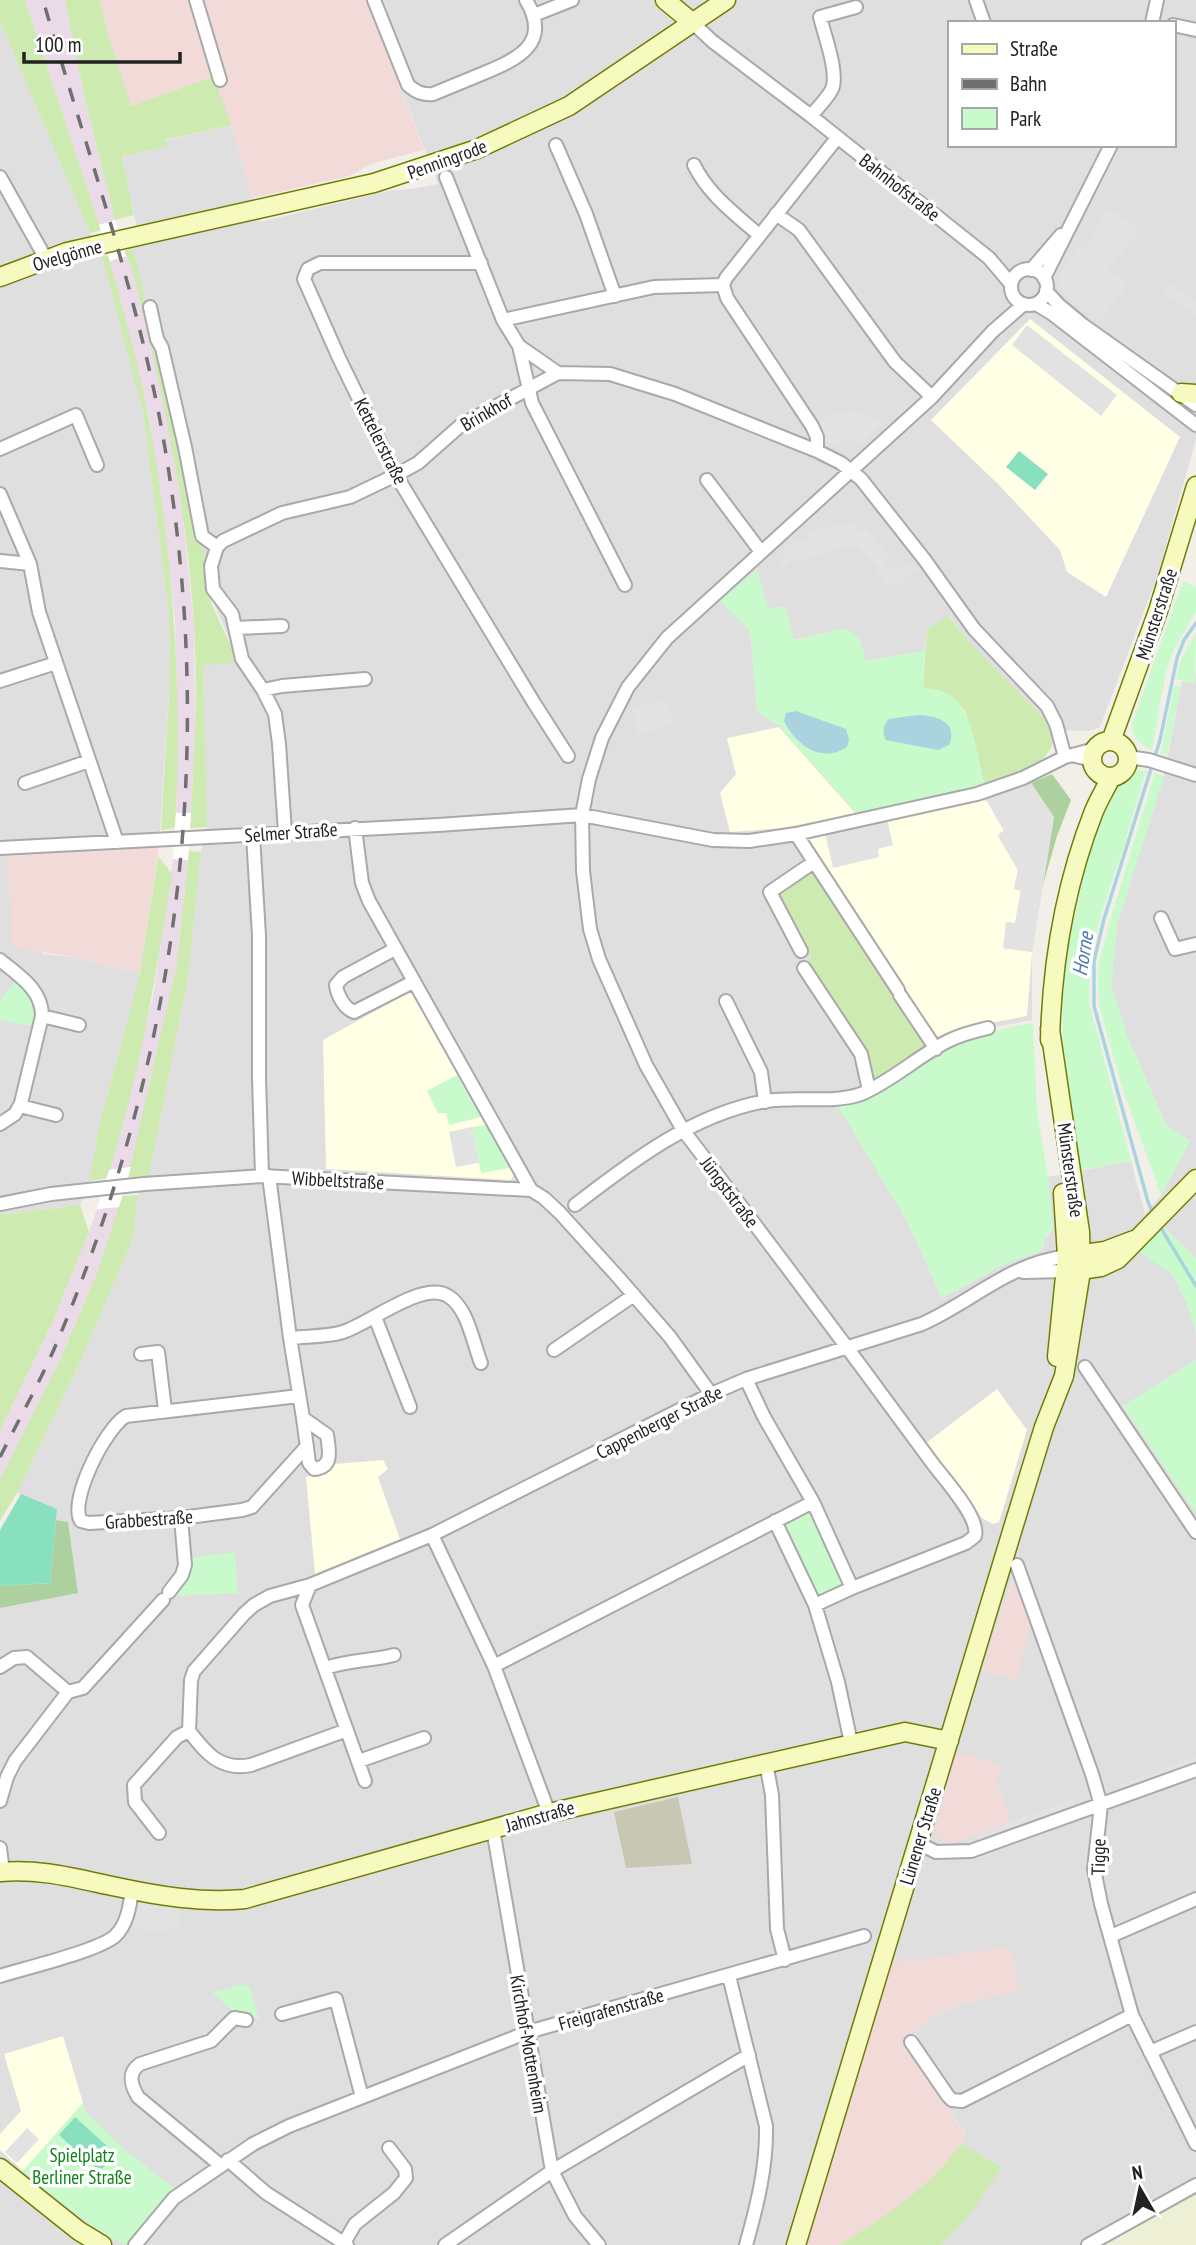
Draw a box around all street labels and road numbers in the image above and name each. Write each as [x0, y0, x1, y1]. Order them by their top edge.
street label: Penningrode [404, 134, 490, 184]
street label: Bahnhofstraße [855, 148, 945, 226]
street label: Ovelgönne [30, 234, 104, 276]
street label: Brinkhof [456, 387, 517, 436]
street label: Kettelerstraße [349, 394, 413, 488]
street label: Münsterstraße [1130, 565, 1182, 663]
street label: Selmer Straße [244, 817, 338, 847]
street label: Münsterstraße [1053, 1121, 1090, 1219]
street label: Jüngststraße [695, 1151, 765, 1232]
street label: Wibbeltstraße [291, 1166, 385, 1194]
street label: Cappenberger Straße [592, 1380, 726, 1464]
street label: Grabbestraße [104, 1504, 194, 1534]
street label: Lünener Straße [894, 1784, 946, 1888]
street label: Jahnstraße [502, 1795, 577, 1838]
street label: Tigge [1086, 1838, 1110, 1876]
street label: Kirchhof-Mottenheim [505, 1973, 553, 2115]
street label: Freigrafenstraße [556, 1982, 667, 2035]

